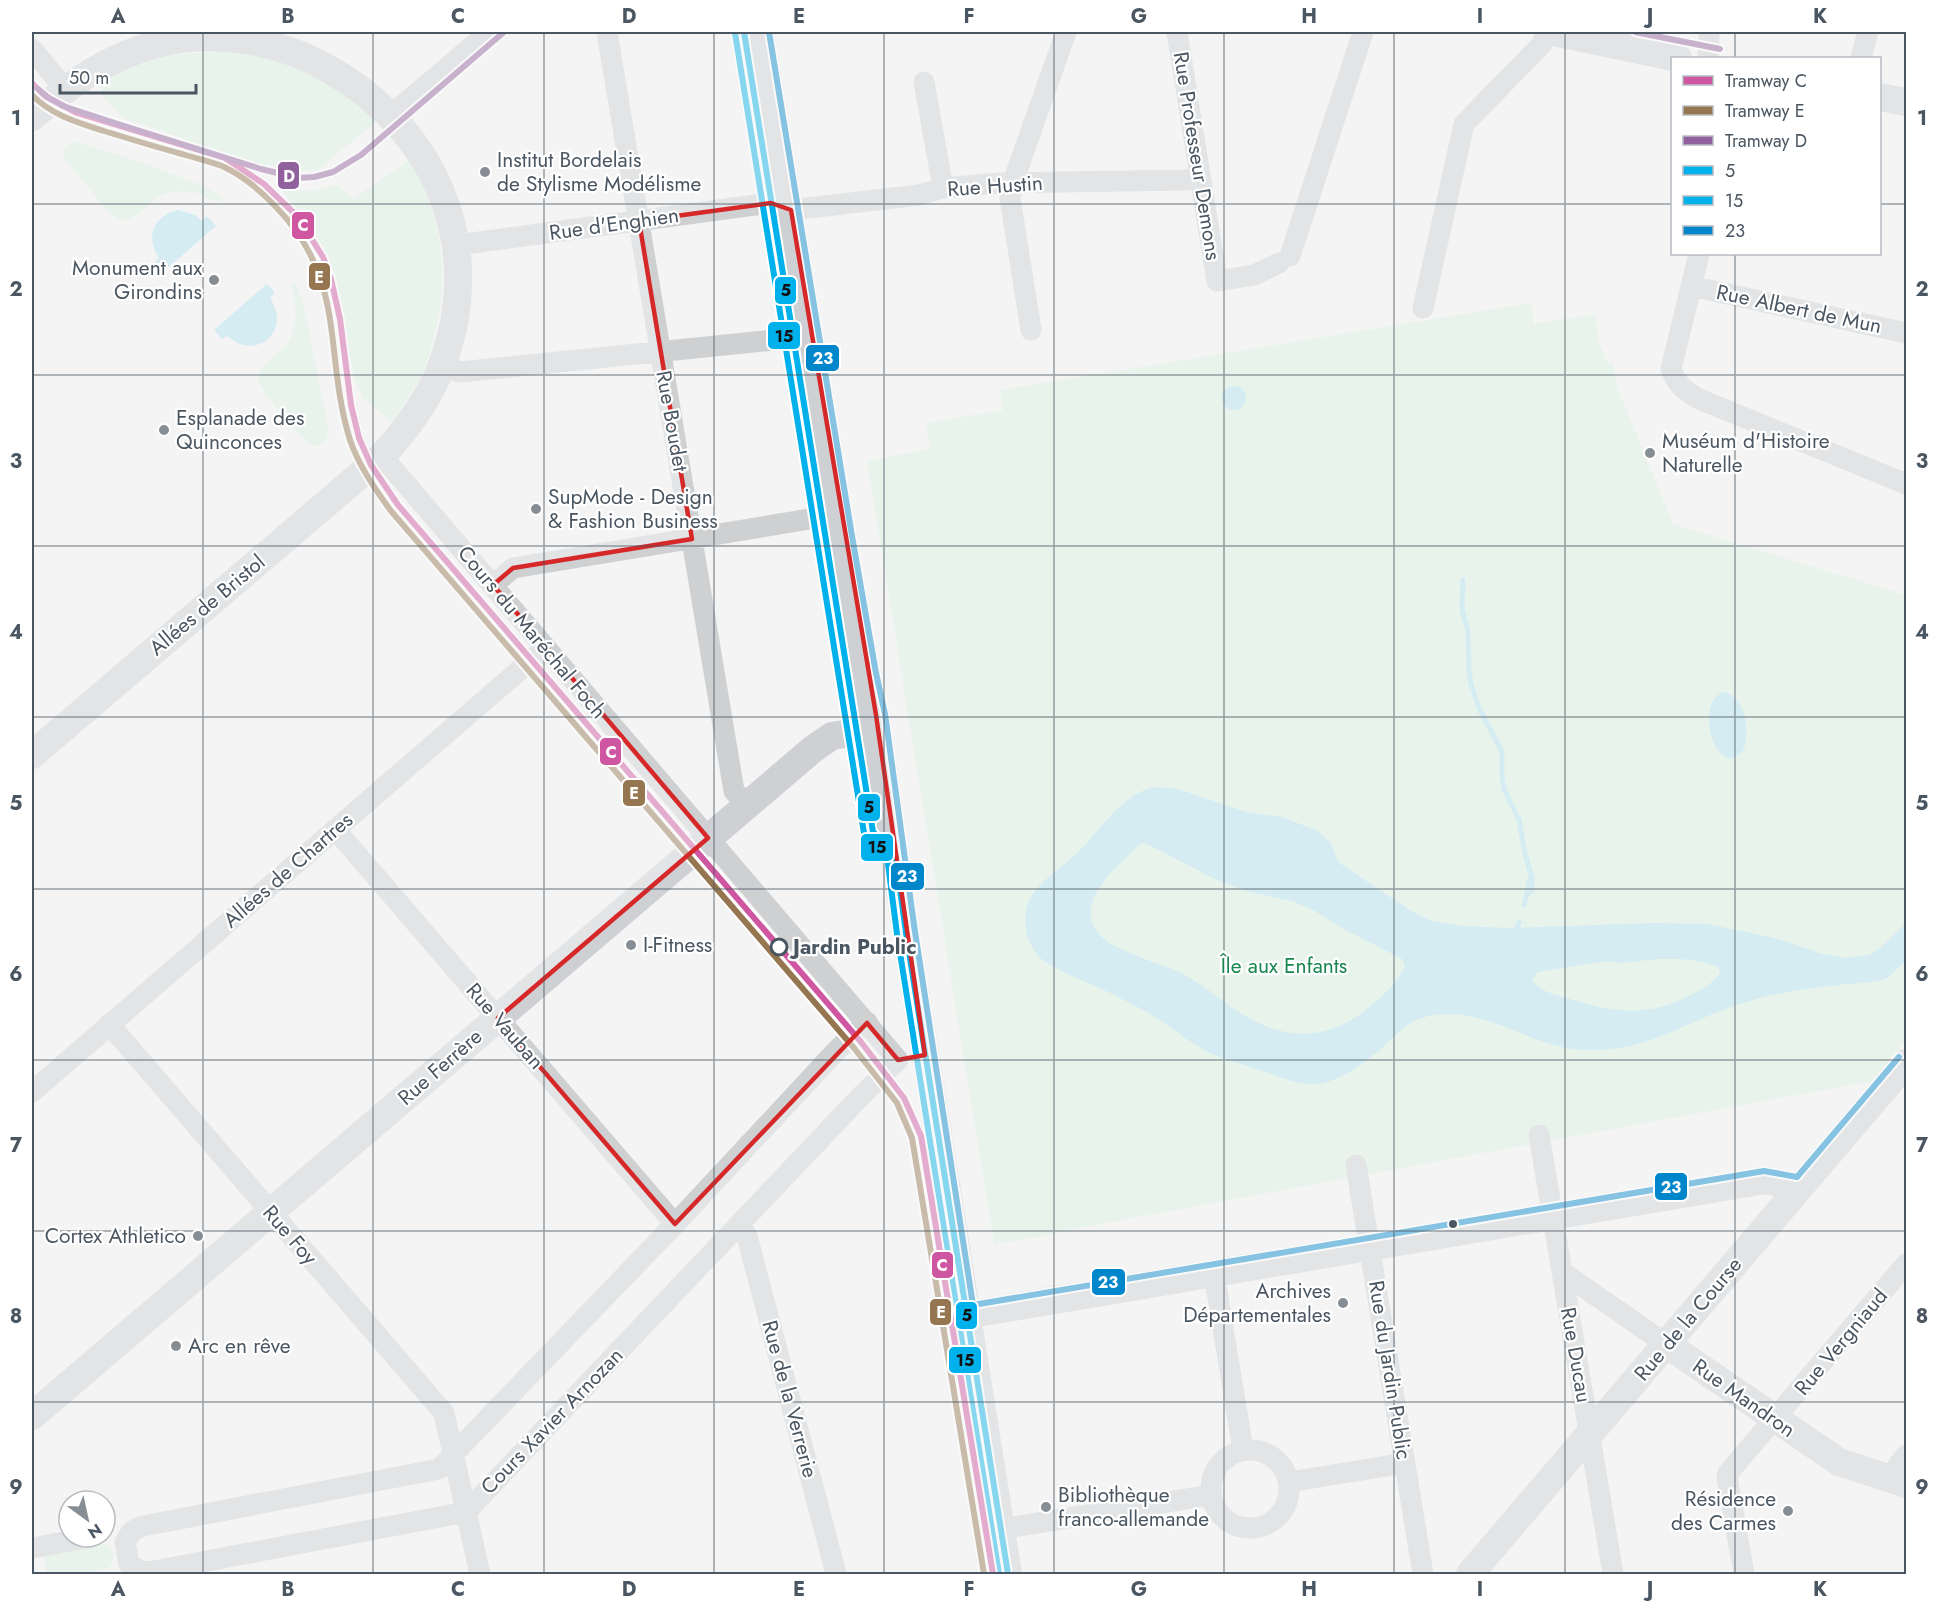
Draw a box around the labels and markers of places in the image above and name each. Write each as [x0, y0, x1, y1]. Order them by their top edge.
place label: Institut Bordelais de Stylisme Modélisme [497, 145, 702, 199]
marker: Institut Bordelais de Stylisme Modélisme [478, 165, 492, 179]
place label: Monument aux Girondins [72, 253, 202, 307]
marker: Monument aux Girondins [207, 273, 221, 287]
place label: Esplanade des Quinconces [176, 403, 304, 457]
marker: Esplanade des Quinconces [157, 423, 171, 437]
place label: Muséum d'Histoire Naturelle [1662, 426, 1830, 480]
marker: Muséum d'Histoire Naturelle [1643, 446, 1657, 460]
place label: SupMode - Design & Fashion Business [548, 482, 718, 536]
marker: SupMode - Design & Fashion Business [529, 502, 543, 516]
place label: I-Fitness [643, 930, 712, 960]
place label: Jardin Public [789, 932, 917, 962]
marker: I-Fitness [624, 938, 638, 952]
marker: Jardin Public [770, 938, 788, 956]
unlabelled marker [1447, 1218, 1459, 1230]
place label: Cortex Athletico [45, 1221, 186, 1251]
marker: Cortex Athletico [191, 1229, 205, 1243]
place label: Archives Départementales [1183, 1276, 1331, 1330]
marker: Archives Départementales [1336, 1296, 1350, 1310]
place label: Arc en rêve [188, 1331, 291, 1361]
marker: Arc en rêve [169, 1339, 183, 1353]
place label: Bibliothèque franco-allemande [1058, 1480, 1209, 1534]
place label: Résidence des Carmes [1671, 1484, 1776, 1538]
marker: Bibliothèque franco-allemande [1039, 1500, 1053, 1514]
marker: Résidence des Carmes [1781, 1504, 1795, 1518]

